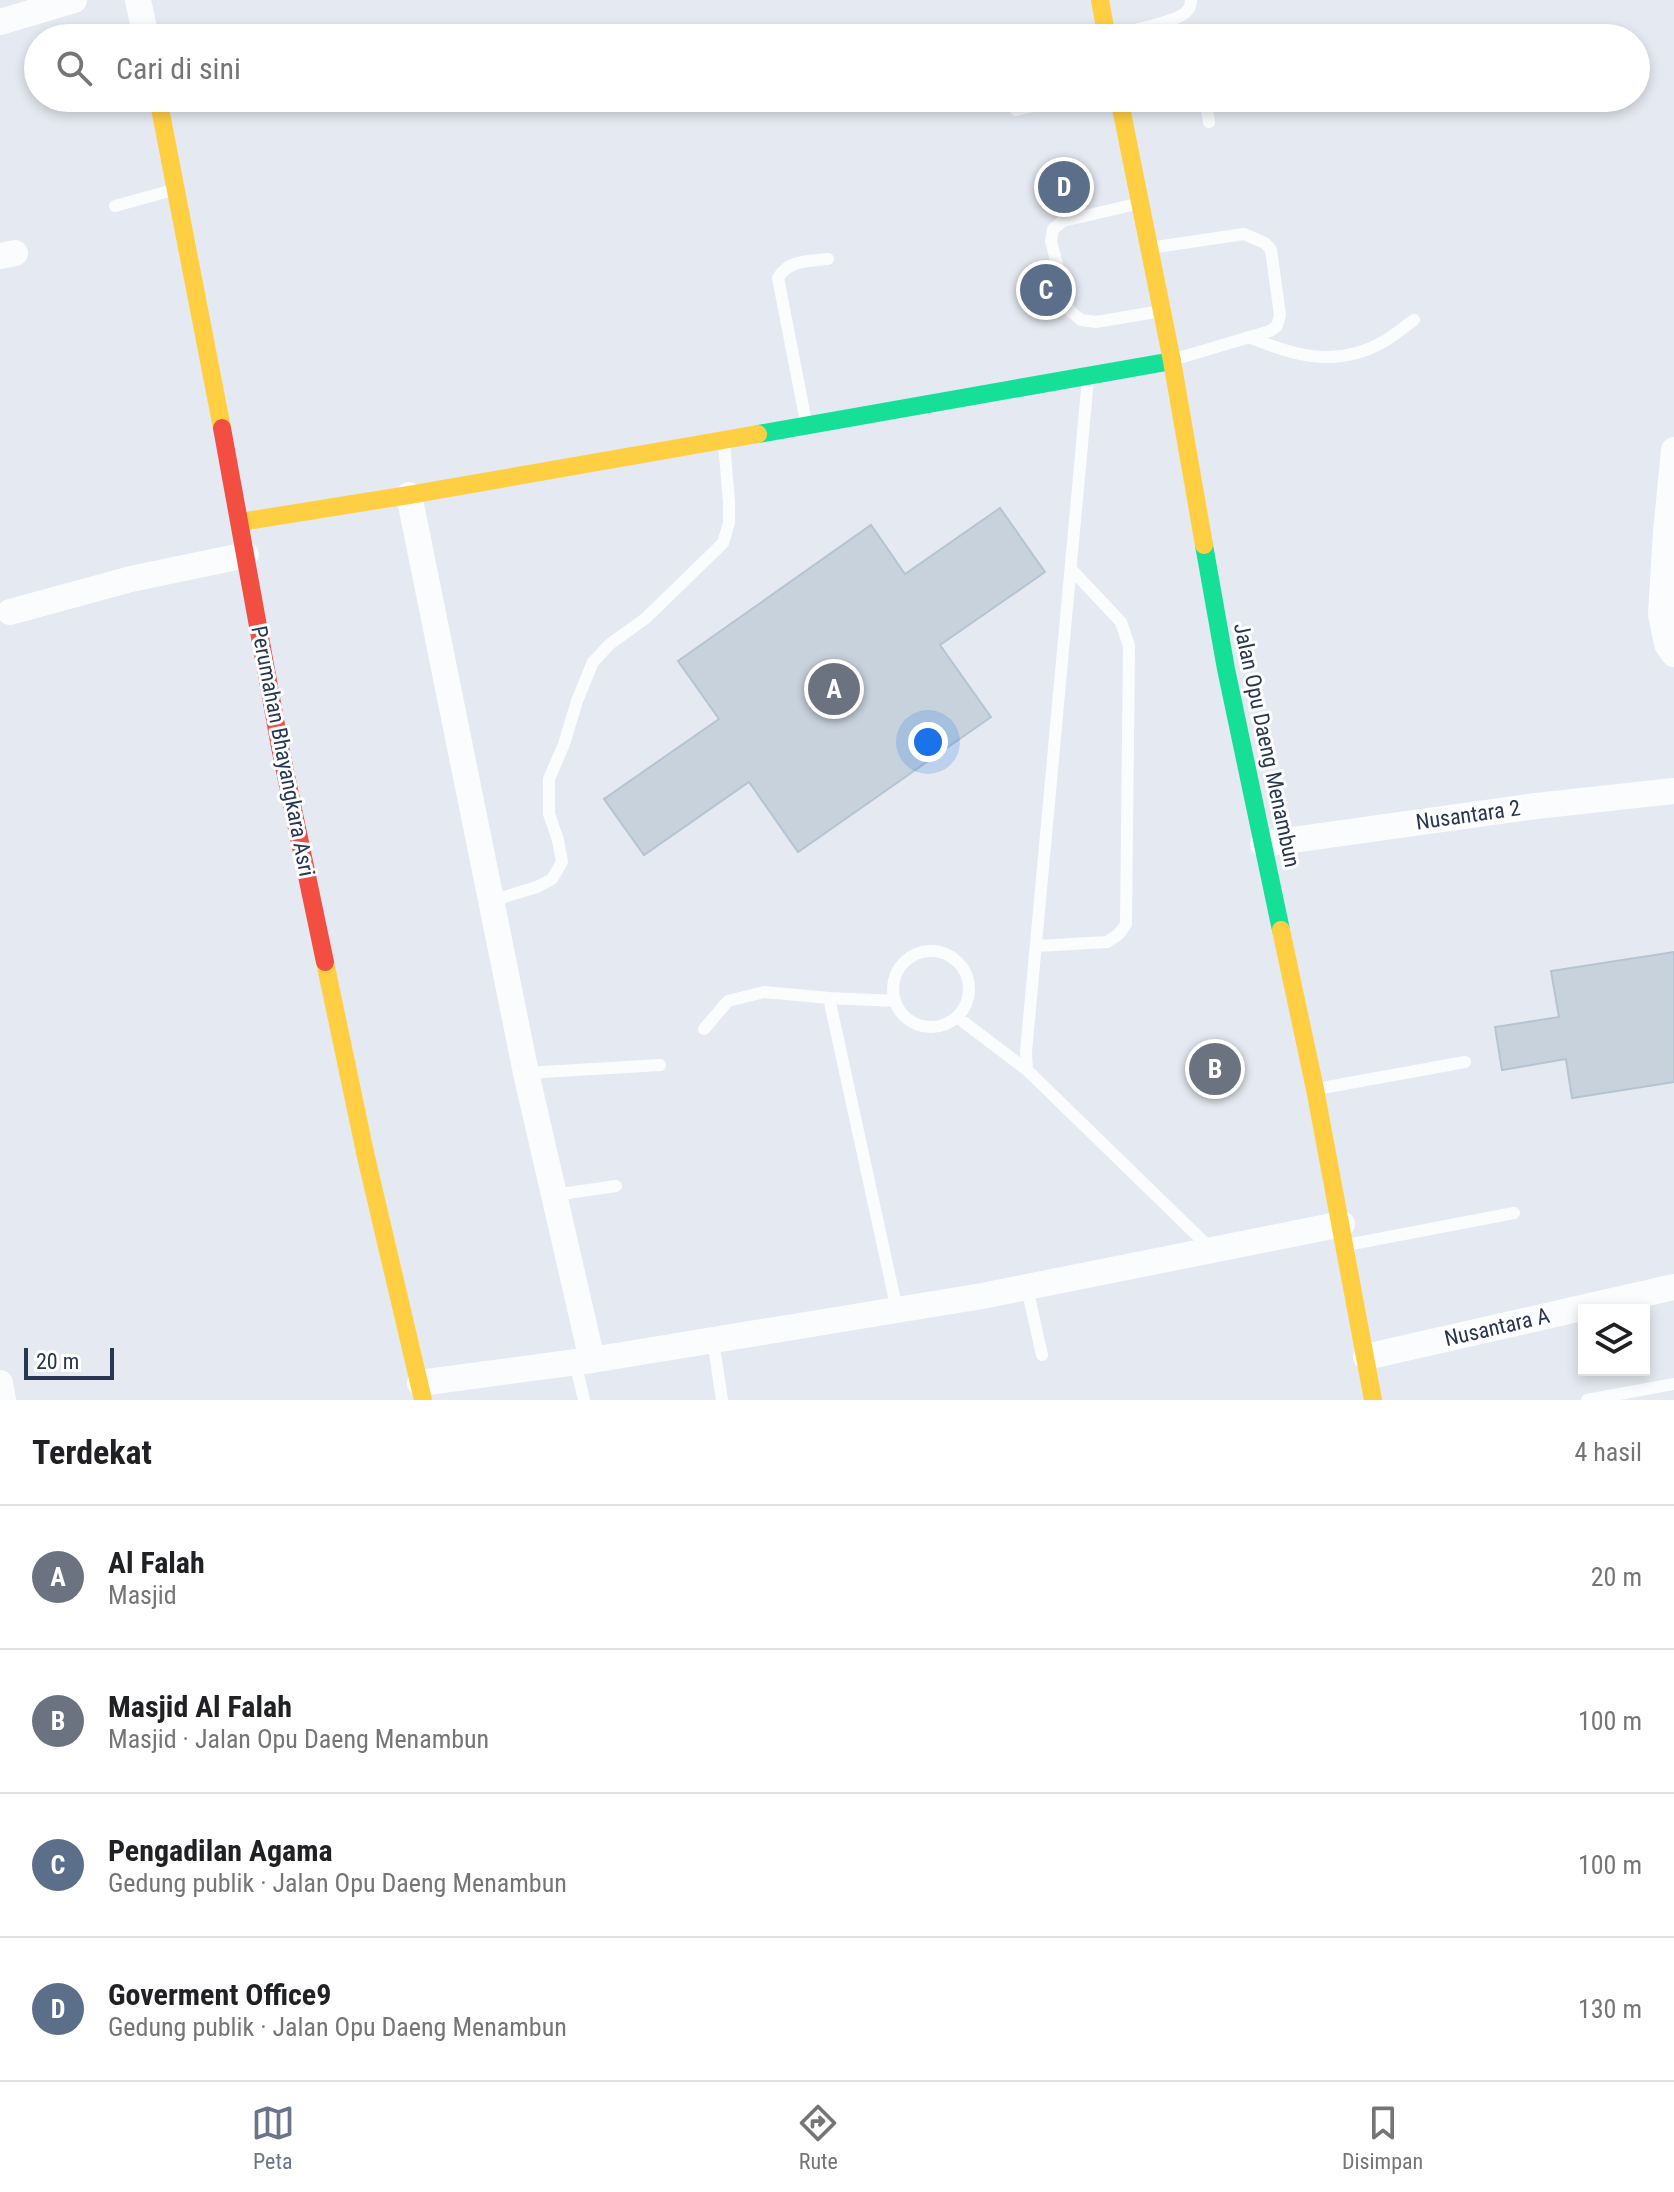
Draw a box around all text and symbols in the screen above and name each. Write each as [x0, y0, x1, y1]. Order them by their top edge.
search box [24, 24, 1650, 112]
icon: search [52, 46, 96, 90]
text: Cari di sini [116, 51, 241, 86]
pin: D [1038, 157, 1090, 217]
pin: C [1020, 260, 1072, 320]
street label: Jalan Opu Daeng Menambun [1229, 621, 1305, 869]
street label: Perumahan Bhayangkara Asri [246, 624, 320, 878]
pin: A [808, 659, 860, 719]
your location [908, 722, 948, 762]
street label: Nusantara 2 [1414, 795, 1522, 835]
pin: B [1189, 1039, 1241, 1099]
street label: Nusantara A [1442, 1303, 1552, 1351]
map controls [1578, 1304, 1650, 1376]
button: layers [1578, 1304, 1650, 1376]
scale bar [24, 1344, 114, 1380]
text: 20 m [36, 1349, 79, 1374]
text: Terdekat [32, 1432, 152, 1472]
text: 4 hasil [1574, 1437, 1642, 1467]
text: Al Falah [108, 1545, 205, 1580]
text: A [50, 1562, 66, 1592]
text: 20 m [1591, 1562, 1642, 1592]
text: Masjid [108, 1580, 177, 1610]
text: Masjid Al Falah [108, 1689, 292, 1724]
text: B [51, 1706, 65, 1736]
text: 100 m [1578, 1706, 1642, 1736]
text: Masjid · Jalan Opu Daeng Menambun [108, 1724, 489, 1754]
text: Pengadilan Agama [108, 1833, 333, 1868]
text: C [51, 1850, 65, 1880]
text: 100 m [1578, 1850, 1642, 1880]
text: Gedung publik · Jalan Opu Daeng Menambun [108, 1868, 567, 1898]
text: Goverment Office9 [108, 1977, 331, 2012]
text: D [51, 1994, 65, 2024]
text: 130 m [1578, 1994, 1642, 2024]
text: Gedung publik · Jalan Opu Daeng Menambun [108, 2012, 567, 2042]
tab: Peta [251, 2101, 295, 2174]
tab: Rute [796, 2101, 840, 2174]
tab: Disimpan [1342, 2101, 1423, 2174]

